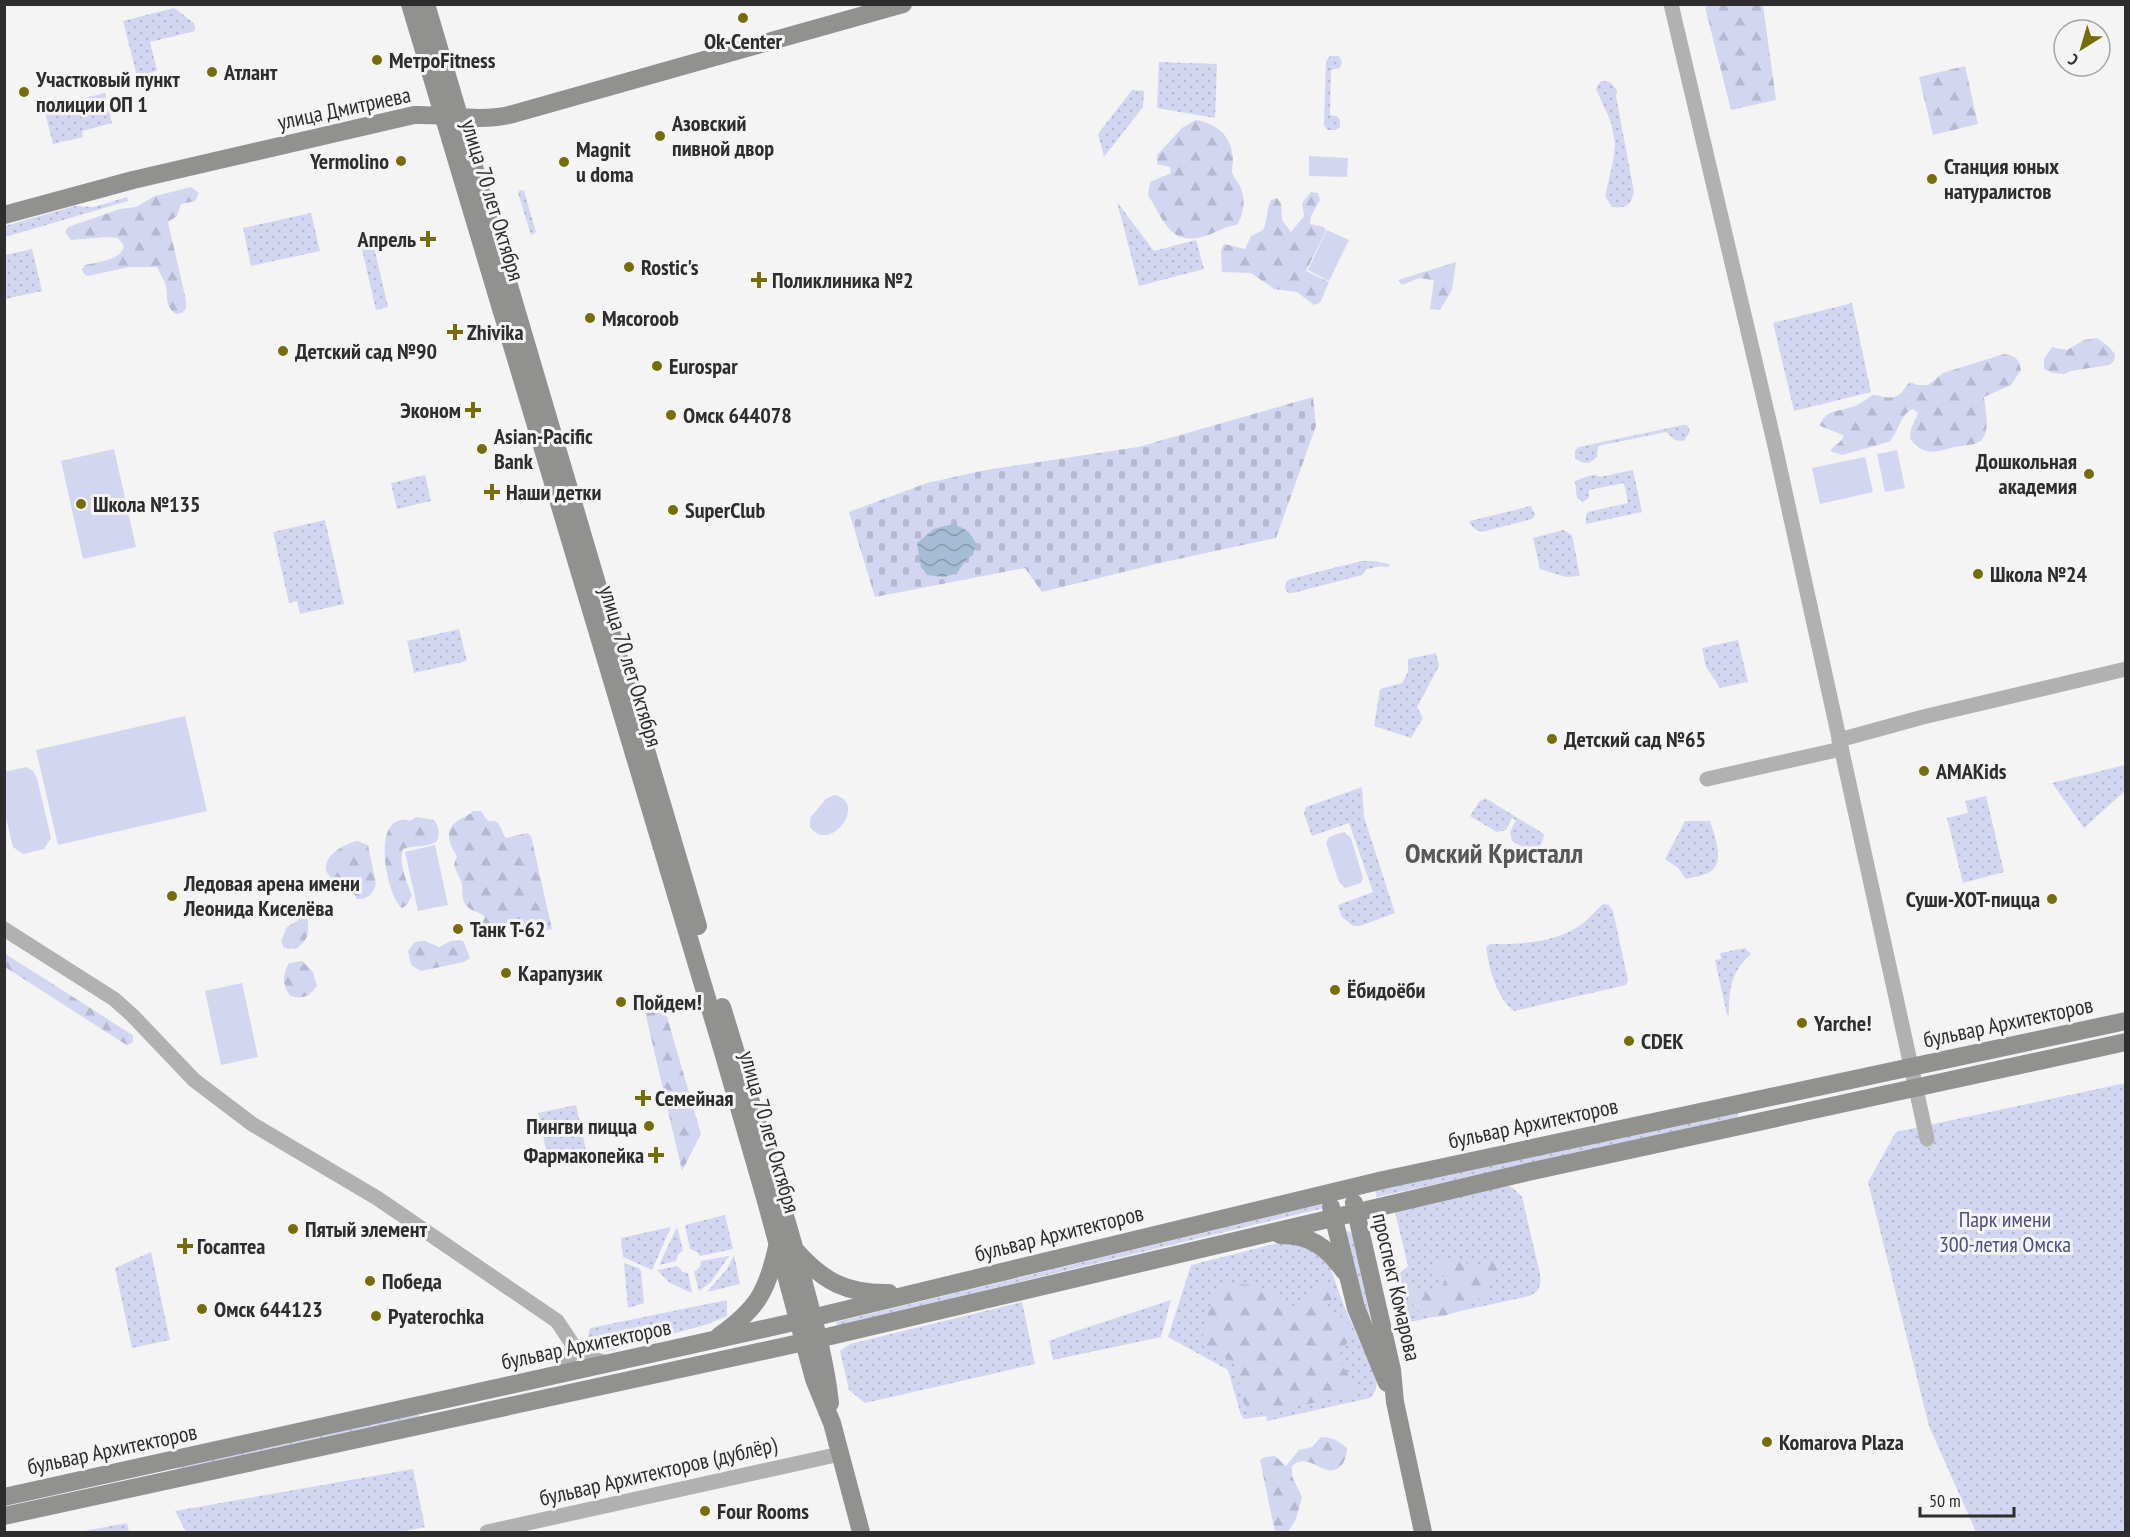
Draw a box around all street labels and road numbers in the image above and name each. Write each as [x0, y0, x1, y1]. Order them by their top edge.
street label: улица Дмитриева [275, 80, 413, 136]
street label: улица 70 лет Октября [455, 116, 531, 284]
street label: улица 70 лет Октября [593, 582, 669, 750]
street label: бульвар Архитекторов [1921, 990, 2096, 1054]
street label: улица 70 лет Октября [734, 1048, 806, 1216]
street label: бульвар Архитекторов [1446, 1091, 1621, 1155]
street label: бульвар Архитекторов [972, 1198, 1146, 1267]
street label: проспект Комарова [1366, 1210, 1428, 1364]
street label: бульвар Архитекторов [499, 1312, 674, 1376]
street label: бульвар Архитекторов [25, 1417, 200, 1481]
street label: бульвар Архитекторов (дублёр) [537, 1430, 780, 1512]

